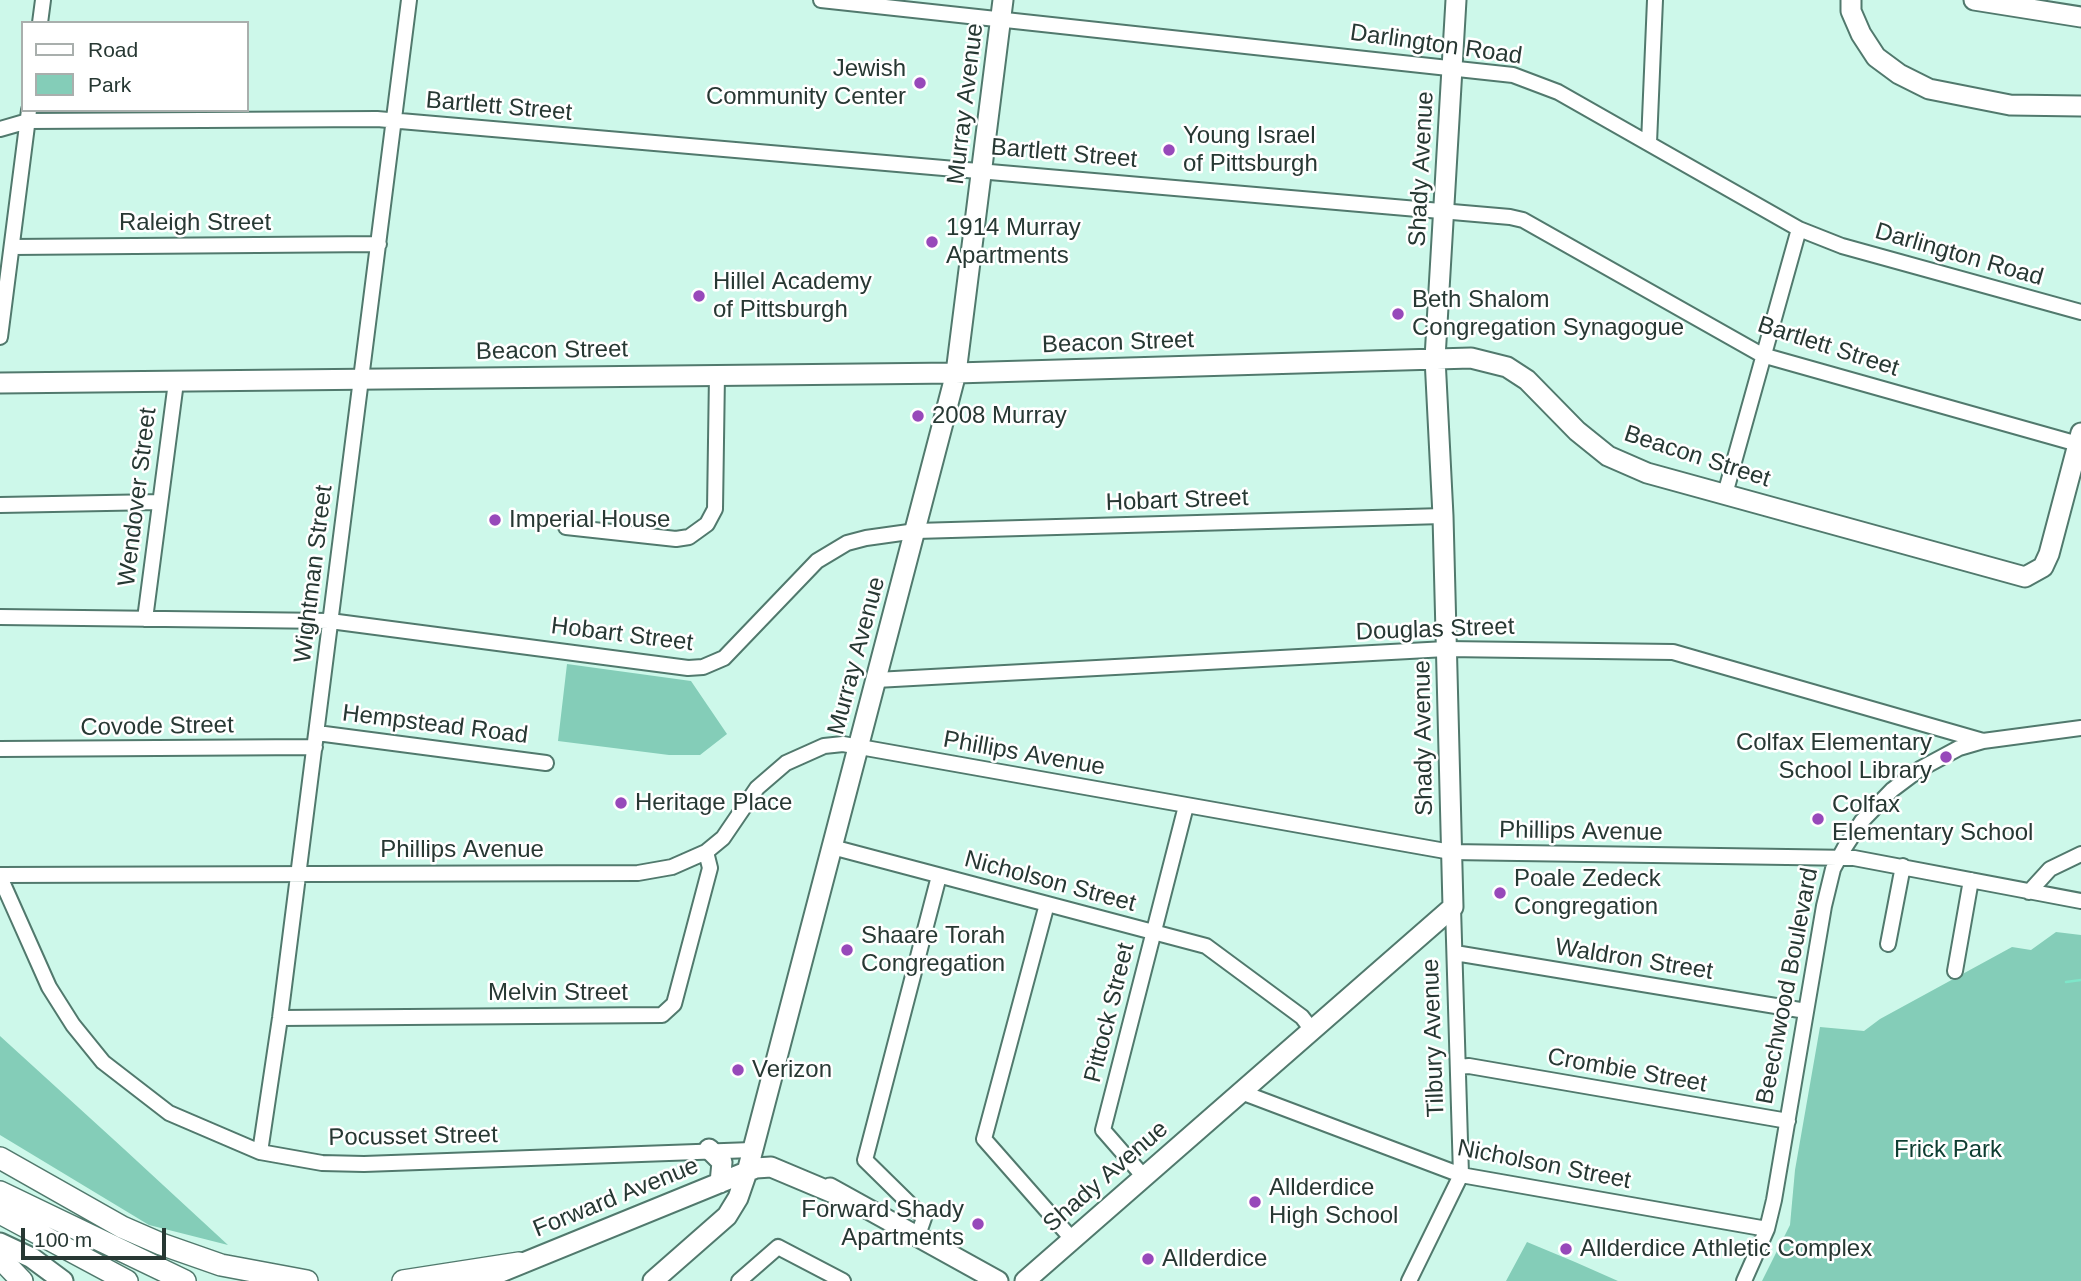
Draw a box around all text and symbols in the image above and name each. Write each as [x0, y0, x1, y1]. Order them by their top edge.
street label: Darlington Road [1348, 19, 1524, 71]
legend [21, 21, 248, 112]
street label: Murray Avenue [942, 22, 990, 186]
text: Road [88, 38, 138, 61]
place label: Jewish Community Center [706, 55, 906, 111]
text: Park [88, 73, 131, 96]
marker: Jewish Community Center [912, 75, 928, 91]
street label: Bartlett Street [425, 86, 573, 128]
street label: Shady Avenue [1404, 91, 1440, 247]
place label: Young Israel of Pittsburgh [1183, 122, 1318, 178]
street label: Bartlett Street [990, 133, 1138, 175]
marker: Young Israel of Pittsburgh [1161, 142, 1177, 158]
street label: Raleigh Street [119, 209, 271, 237]
place label: 1914 Murray Apartments [946, 214, 1081, 270]
street label: Darlington Road [1872, 217, 2046, 293]
marker: 1914 Murray Apartments [924, 234, 940, 250]
place label: Hillel Academy of Pittsburgh [713, 268, 872, 324]
place label: Beth Shalom Congregation Synagogue [1412, 286, 1684, 342]
marker: Hillel Academy of Pittsburgh [691, 288, 707, 304]
marker: Beth Shalom Congregation Synagogue [1390, 306, 1406, 322]
street label: Bartlett Street [1754, 311, 1902, 383]
street label: Beacon Street [1041, 326, 1195, 360]
street label: Beacon Street [476, 335, 628, 367]
place label: 2008 Murray [932, 402, 1067, 430]
street label: Wendover Street [113, 406, 163, 588]
marker: 2008 Murray [910, 408, 926, 424]
street label: Beacon Street [1620, 420, 1774, 494]
street label: Wightman Street [289, 484, 339, 664]
street label: Hobart Street [1105, 484, 1249, 518]
place label: Imperial House [509, 506, 670, 534]
marker: Imperial House [487, 512, 503, 528]
street label: Murray Avenue [822, 574, 892, 738]
street label: Hobart Street [549, 612, 695, 658]
street label: Douglas Street [1355, 613, 1515, 647]
street label: Shady Avenue [1408, 660, 1440, 816]
street label: Hempstead Road [341, 699, 529, 751]
street label: Covode Street [80, 711, 234, 743]
street label: Phillips Avenue [941, 726, 1107, 782]
place label: Colfax Elementary School Library [1736, 729, 1932, 785]
marker: Colfax Elementary School Library [1938, 749, 1954, 765]
place label: Heritage Place [635, 789, 792, 817]
place label: Colfax Elementary School [1832, 791, 2033, 847]
marker: Heritage Place [613, 795, 629, 811]
marker: Colfax Elementary School [1810, 811, 1826, 827]
street label: Phillips Avenue [1499, 816, 1663, 848]
street label: Phillips Avenue [380, 836, 544, 864]
street label: Nicholson Street [961, 845, 1139, 919]
place label: Poale Zedeck Congregation [1514, 865, 1661, 921]
street label: Beechwood Boulevard [1751, 865, 1825, 1107]
marker: Poale Zedeck Congregation [1492, 885, 1508, 901]
place label: Shaare Torah Congregation [861, 922, 1005, 978]
street label: Waldron Street [1553, 933, 1715, 987]
street label: Pittock Street [1079, 940, 1141, 1086]
marker: Shaare Torah Congregation [839, 942, 855, 958]
street label: Tilbury Avenue [1417, 958, 1451, 1118]
street label: Melvin Street [488, 979, 628, 1007]
street label: Crombie Street [1545, 1043, 1709, 1099]
place label: Verizon [752, 1056, 832, 1084]
marker: Verizon [730, 1062, 746, 1078]
street label: Shady Avenue [1038, 1115, 1174, 1239]
street label: Pocusset Street [328, 1121, 498, 1153]
street label: Nicholson Street [1455, 1134, 1633, 1196]
park label: Frick Park [1894, 1136, 2002, 1164]
street label: Forward Avenue [529, 1152, 703, 1244]
place label: Allderdice High School [1269, 1174, 1398, 1230]
marker: Allderdice High School [1247, 1194, 1263, 1210]
place label: Forward Shady Apartments [801, 1196, 964, 1252]
scale bar [24, 1214, 170, 1258]
marker: Forward Shady Apartments [970, 1216, 986, 1232]
text: 100 m [34, 1228, 92, 1251]
place label: Allderdice Athletic Complex [1580, 1235, 1872, 1263]
marker: Allderdice Athletic Complex [1558, 1241, 1574, 1257]
place label: Allderdice [1162, 1245, 1267, 1273]
marker: Allderdice [1140, 1251, 1156, 1267]

